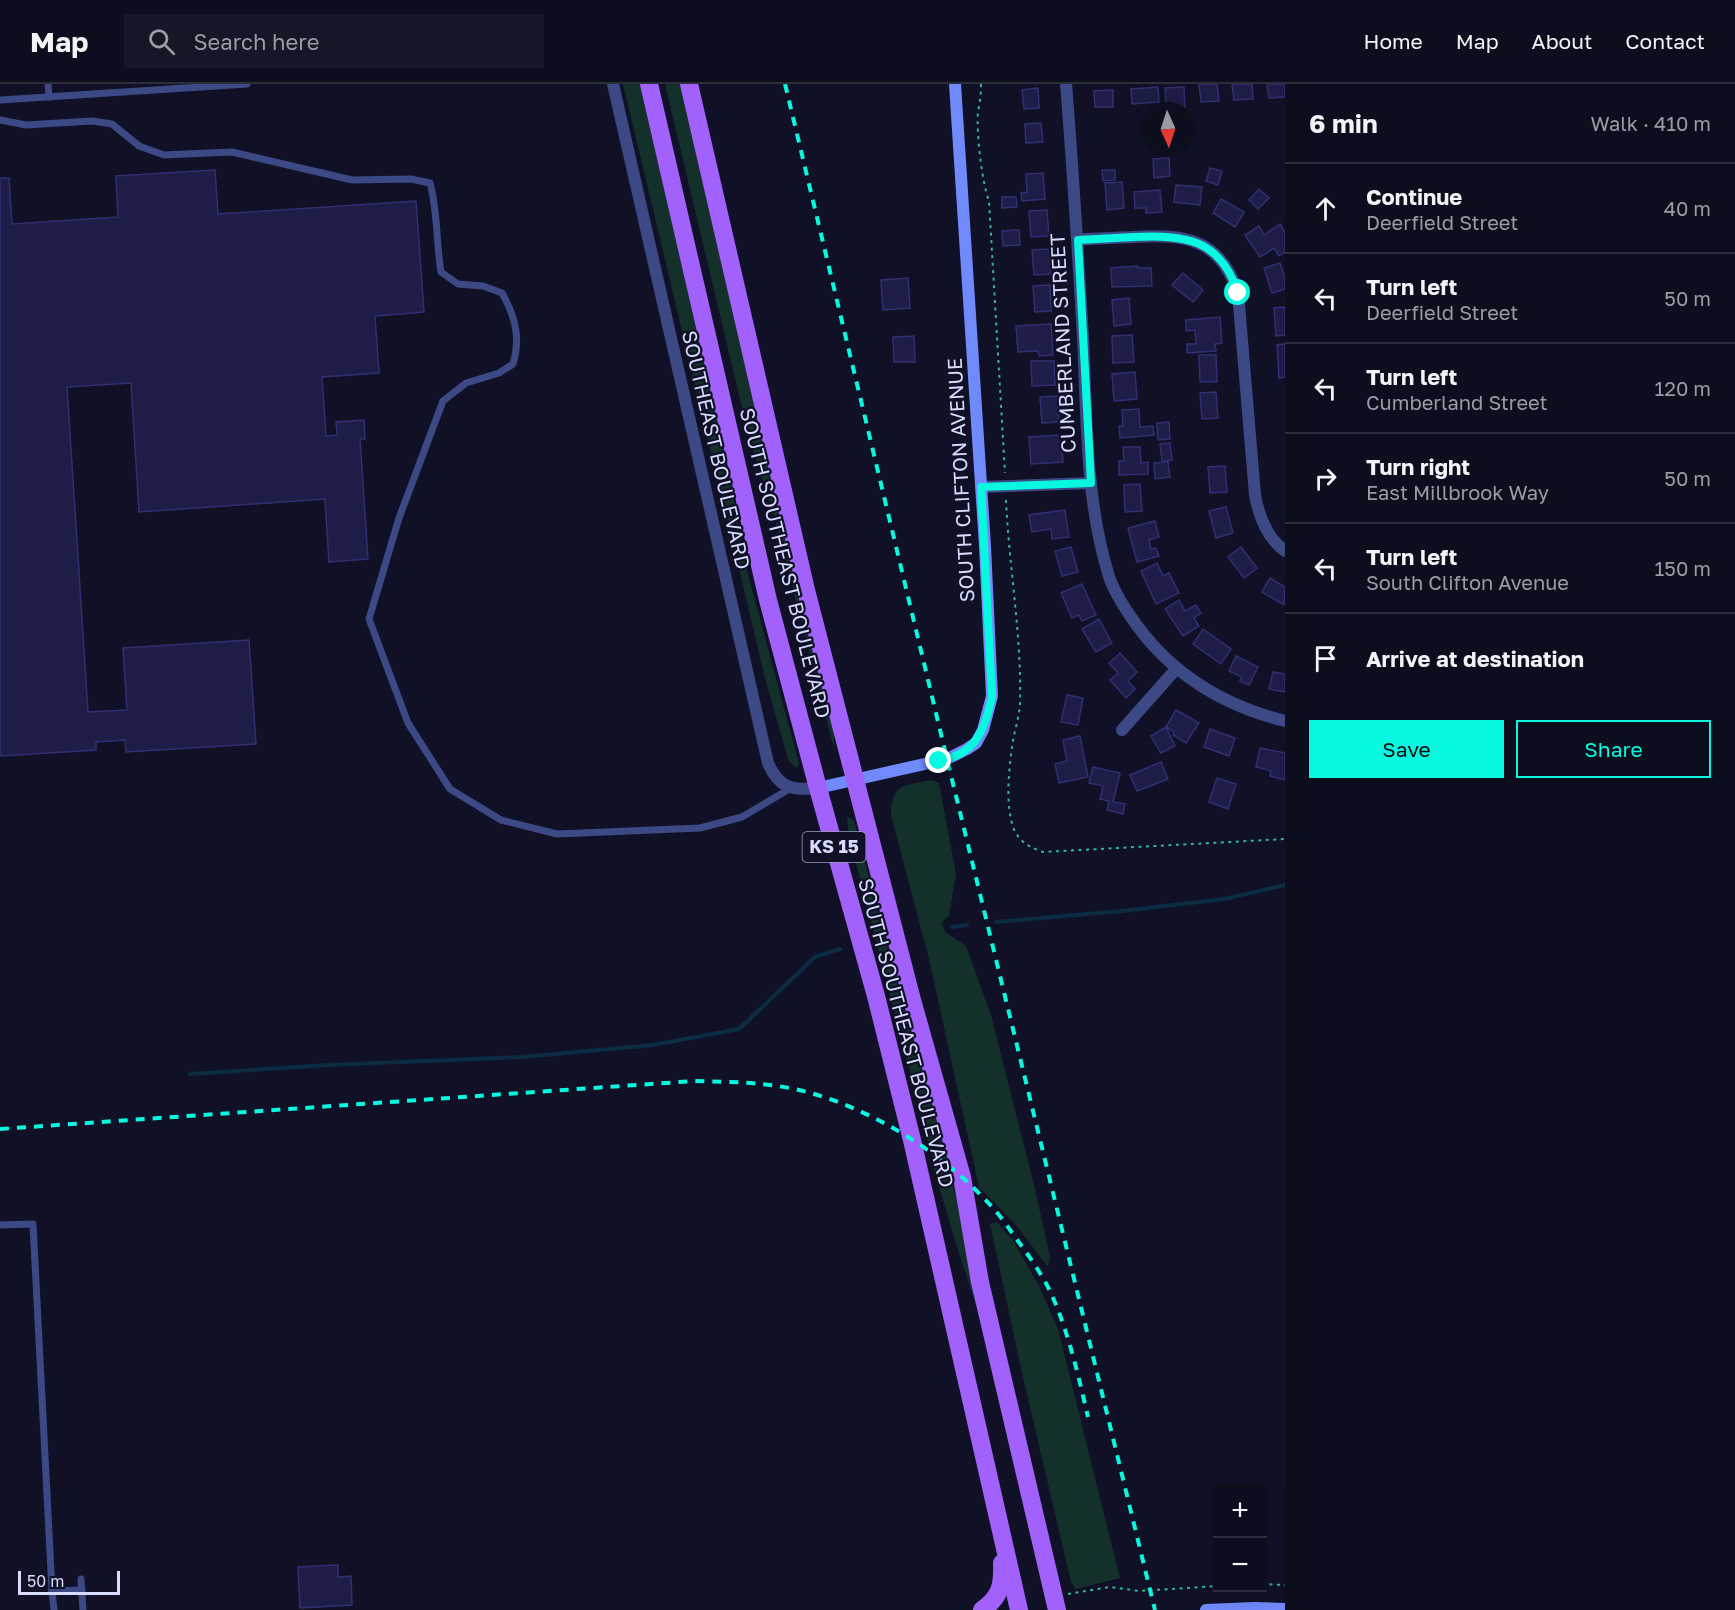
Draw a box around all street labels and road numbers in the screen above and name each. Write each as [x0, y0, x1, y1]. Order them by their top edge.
street label: CUMBERLAND STREET [1044, 233, 1080, 453]
street label: SOUTHEAST BOULEVARD [678, 328, 756, 571]
street label: SOUTH CLIFTON AVENUE [942, 357, 978, 603]
street label: SOUTH SOUTHEAST BOULEVARD [736, 405, 836, 720]
road number: KS 15 [802, 832, 866, 862]
street label: SOUTH SOUTHEAST BOULEVARD [854, 876, 960, 1190]

